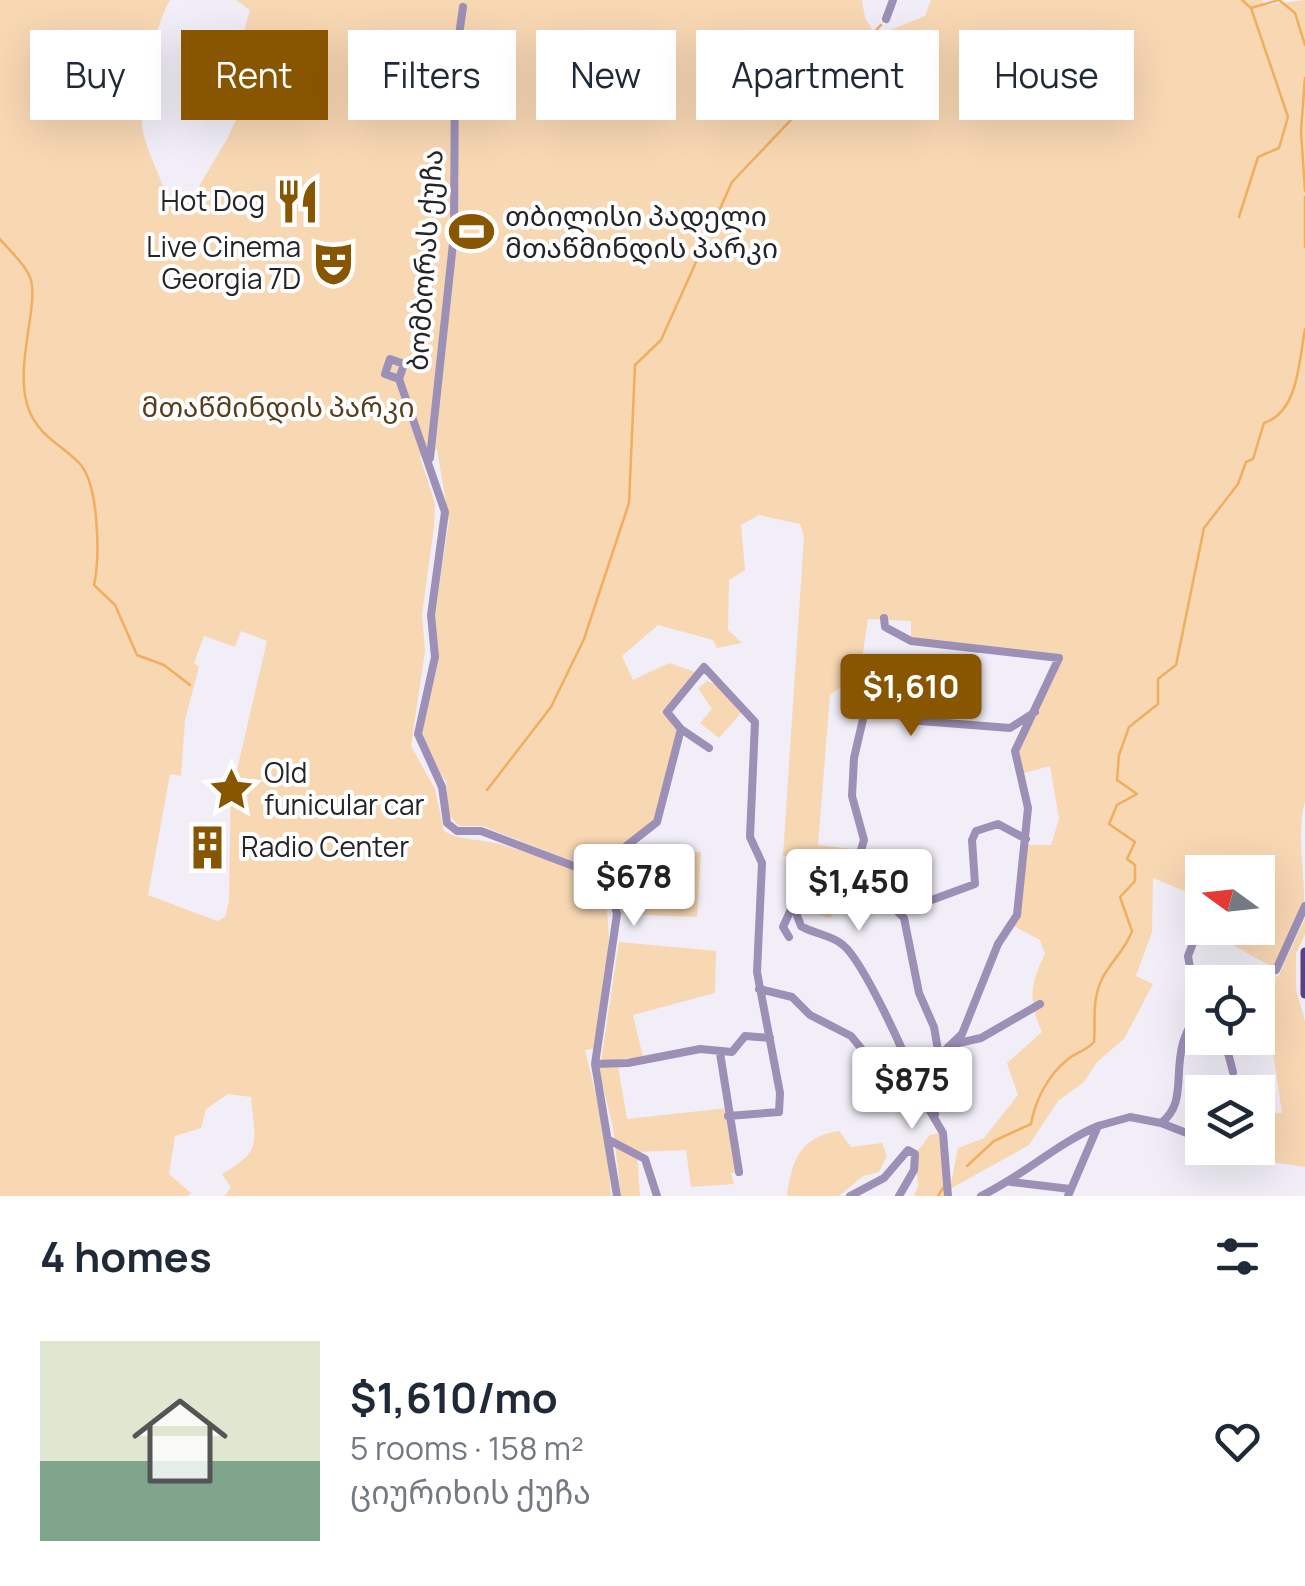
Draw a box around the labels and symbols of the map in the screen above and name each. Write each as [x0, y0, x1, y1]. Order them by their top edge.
street label: ბომბორას ქუჩა [397, 148, 451, 372]
restaurant icon: Hot Dog [274, 177, 322, 225]
place label: Hot Dog [161, 181, 265, 219]
place label: თბილისი პადელი მთაწმინდის პარკი [505, 196, 778, 266]
sports icon: თბილისი პადელი მთაწმინდის პარკი [448, 208, 496, 256]
place label: Live Cinema Georgia 7D [146, 227, 301, 297]
theatre icon: Live Cinema Georgia 7D [310, 239, 358, 287]
park label: მთაწმინდის პარკი [141, 387, 415, 425]
pin: $1,610 [830, 654, 992, 739]
place label: Old funicular car [264, 753, 425, 823]
place icon: Old funicular car [207, 765, 255, 813]
building icon: Radio Center [184, 823, 232, 871]
place label: Radio Center [241, 827, 409, 865]
pin: $678 [575, 844, 693, 929]
pin: $1,450 [778, 849, 940, 934]
north arrow [1185, 855, 1275, 945]
pin: $875 [853, 1047, 971, 1132]

